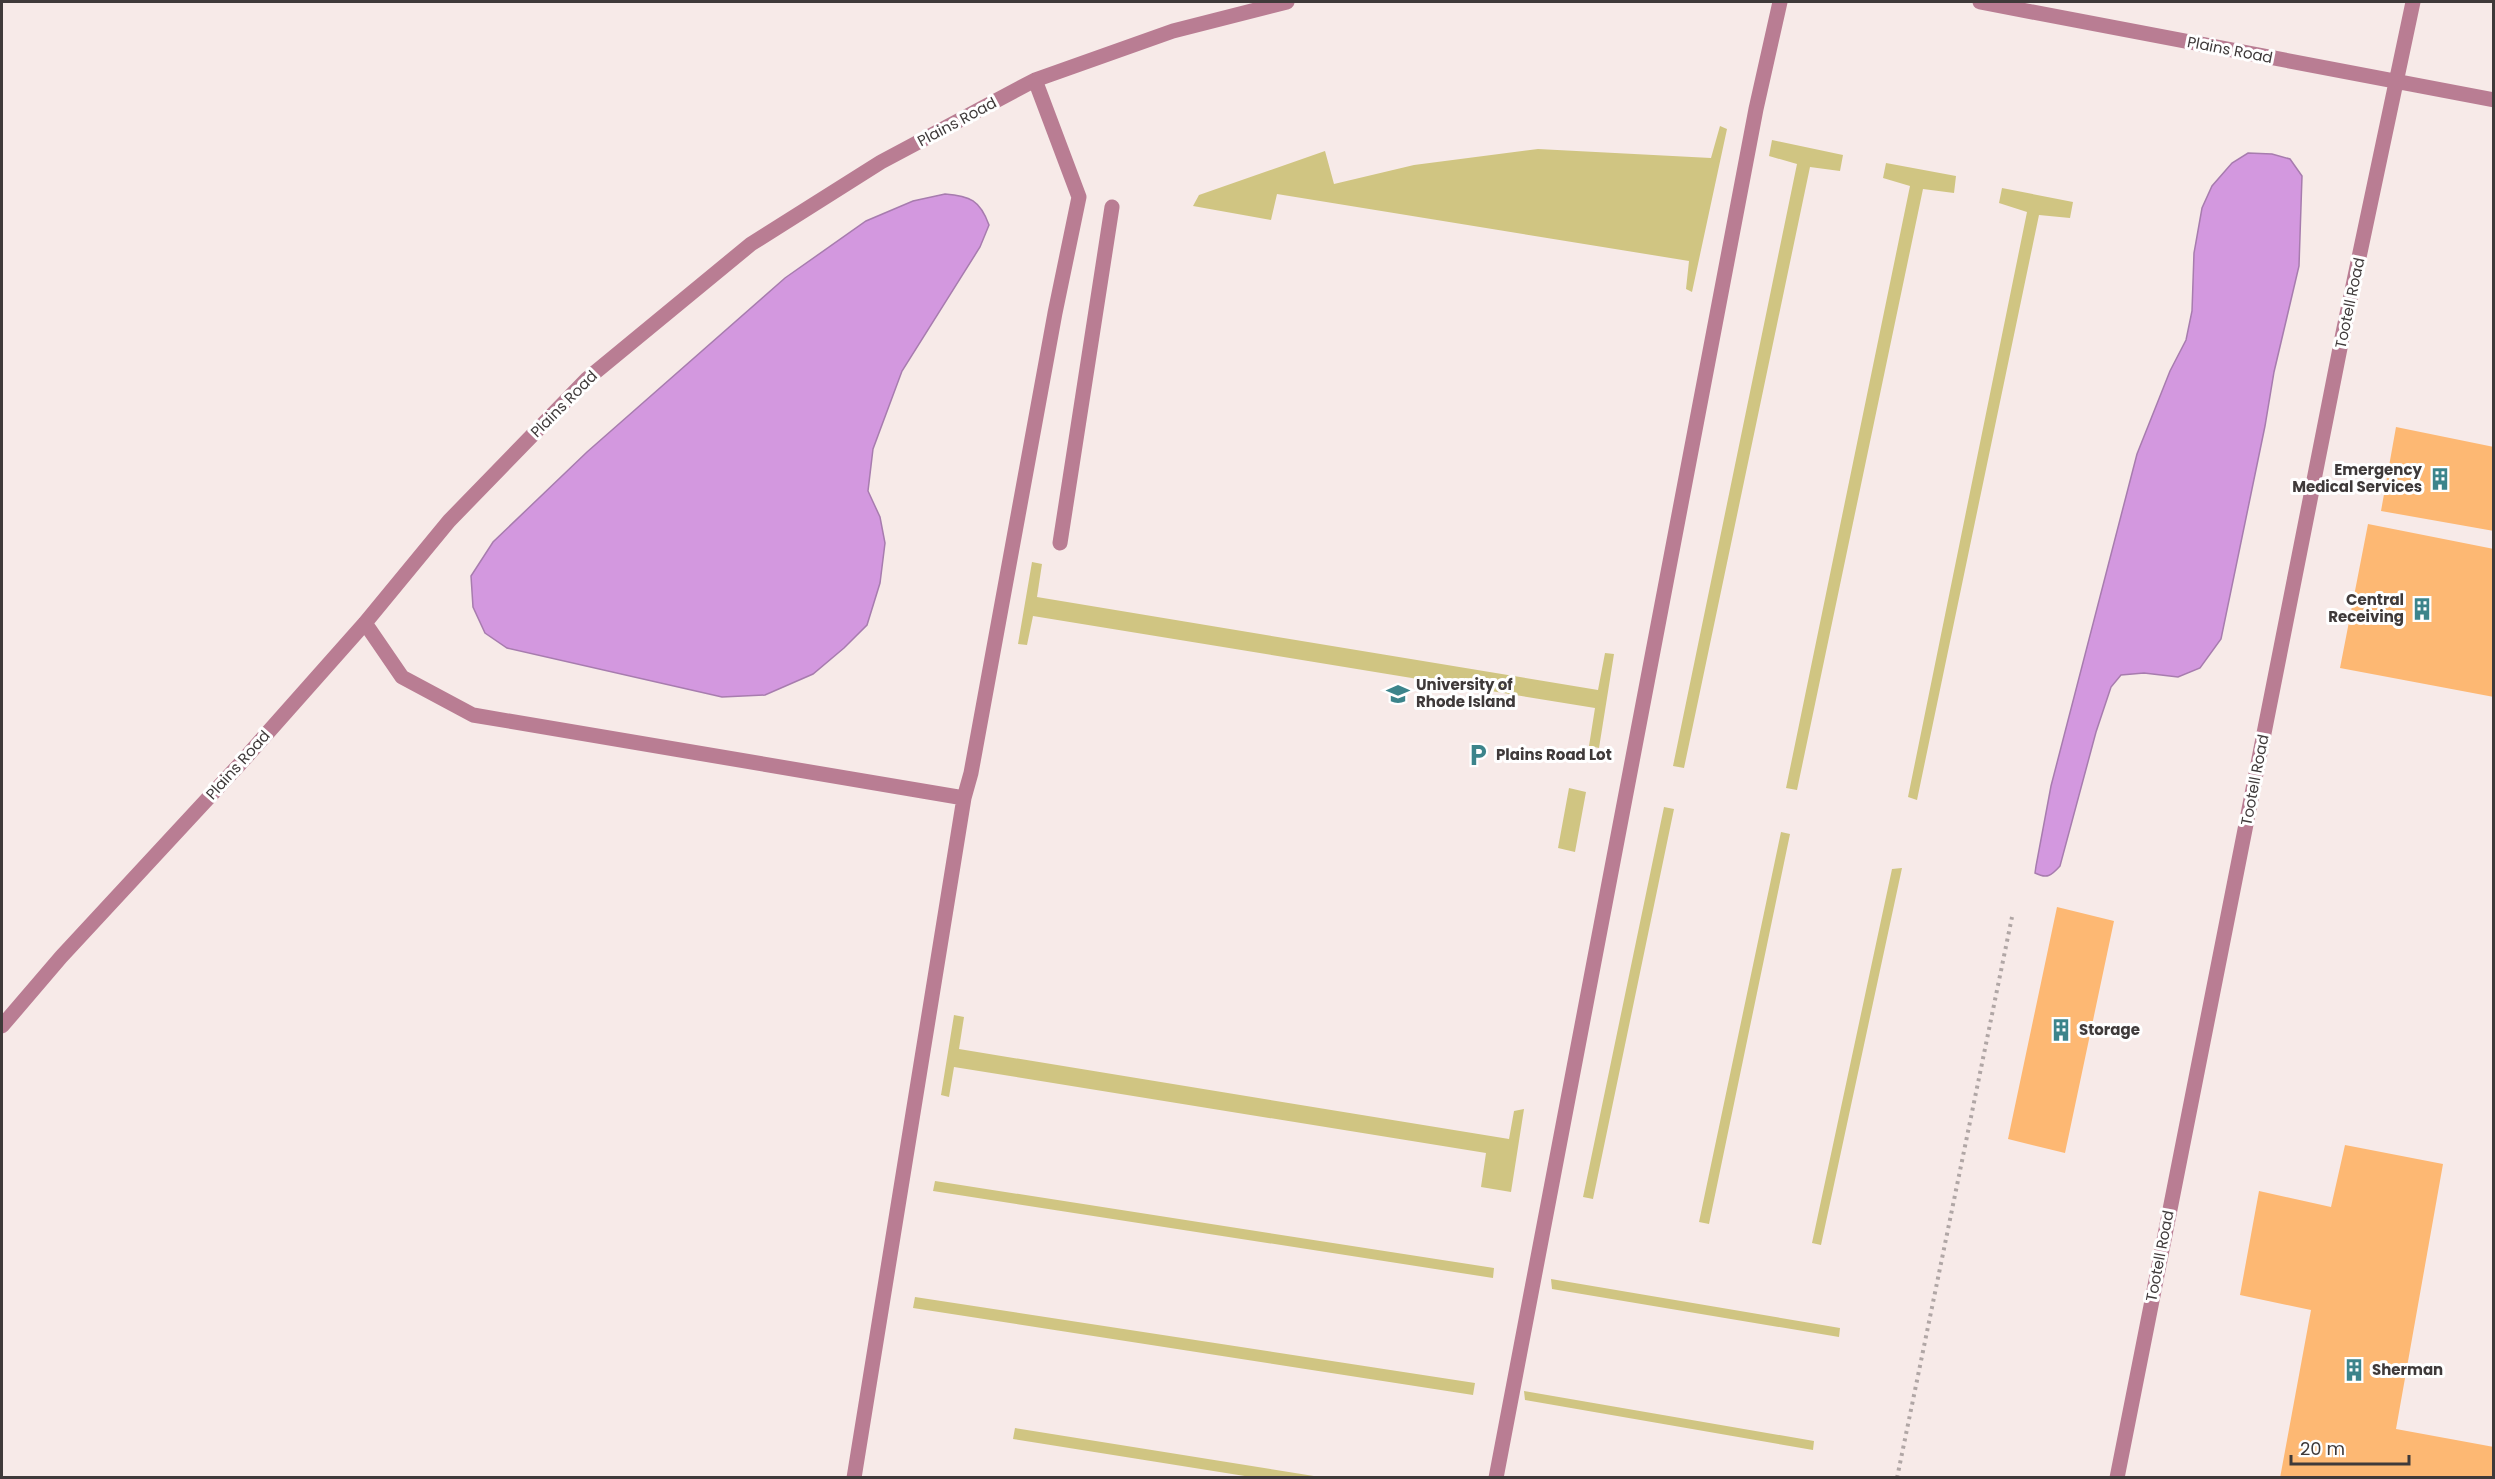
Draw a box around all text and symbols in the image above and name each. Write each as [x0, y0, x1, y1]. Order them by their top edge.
street label: Plains Road [2186, 31, 2275, 68]
street label: Plains Road [914, 92, 1000, 151]
street label: Tootell Road [2330, 255, 2369, 350]
street label: Plains Road [526, 366, 602, 442]
place label: Emergency Medical Services [2292, 459, 2423, 497]
building icon: Emergency Medical Services [2427, 466, 2453, 492]
place label: Central Receiving [2328, 589, 2404, 627]
building icon: Central Receiving [2409, 596, 2435, 622]
place label: University of Rhode Island [1416, 674, 1516, 712]
school or university icon: University of Rhode Island [1385, 681, 1411, 707]
street label: Plains Road [201, 725, 274, 804]
street label: Tootell Road [2235, 733, 2274, 827]
parking icon: Plains Road Lot [1465, 742, 1491, 768]
place label: Plains Road Lot [1496, 744, 1612, 765]
building icon: Storage [2048, 1017, 2074, 1043]
place label: Storage [2079, 1019, 2140, 1040]
street label: Tootell Road [2140, 1209, 2179, 1303]
building icon: Sherman [2341, 1357, 2367, 1383]
place label: Sherman [2372, 1359, 2443, 1380]
scale bar [2291, 1428, 2410, 1466]
text: 20 m [2300, 1436, 2345, 1461]

